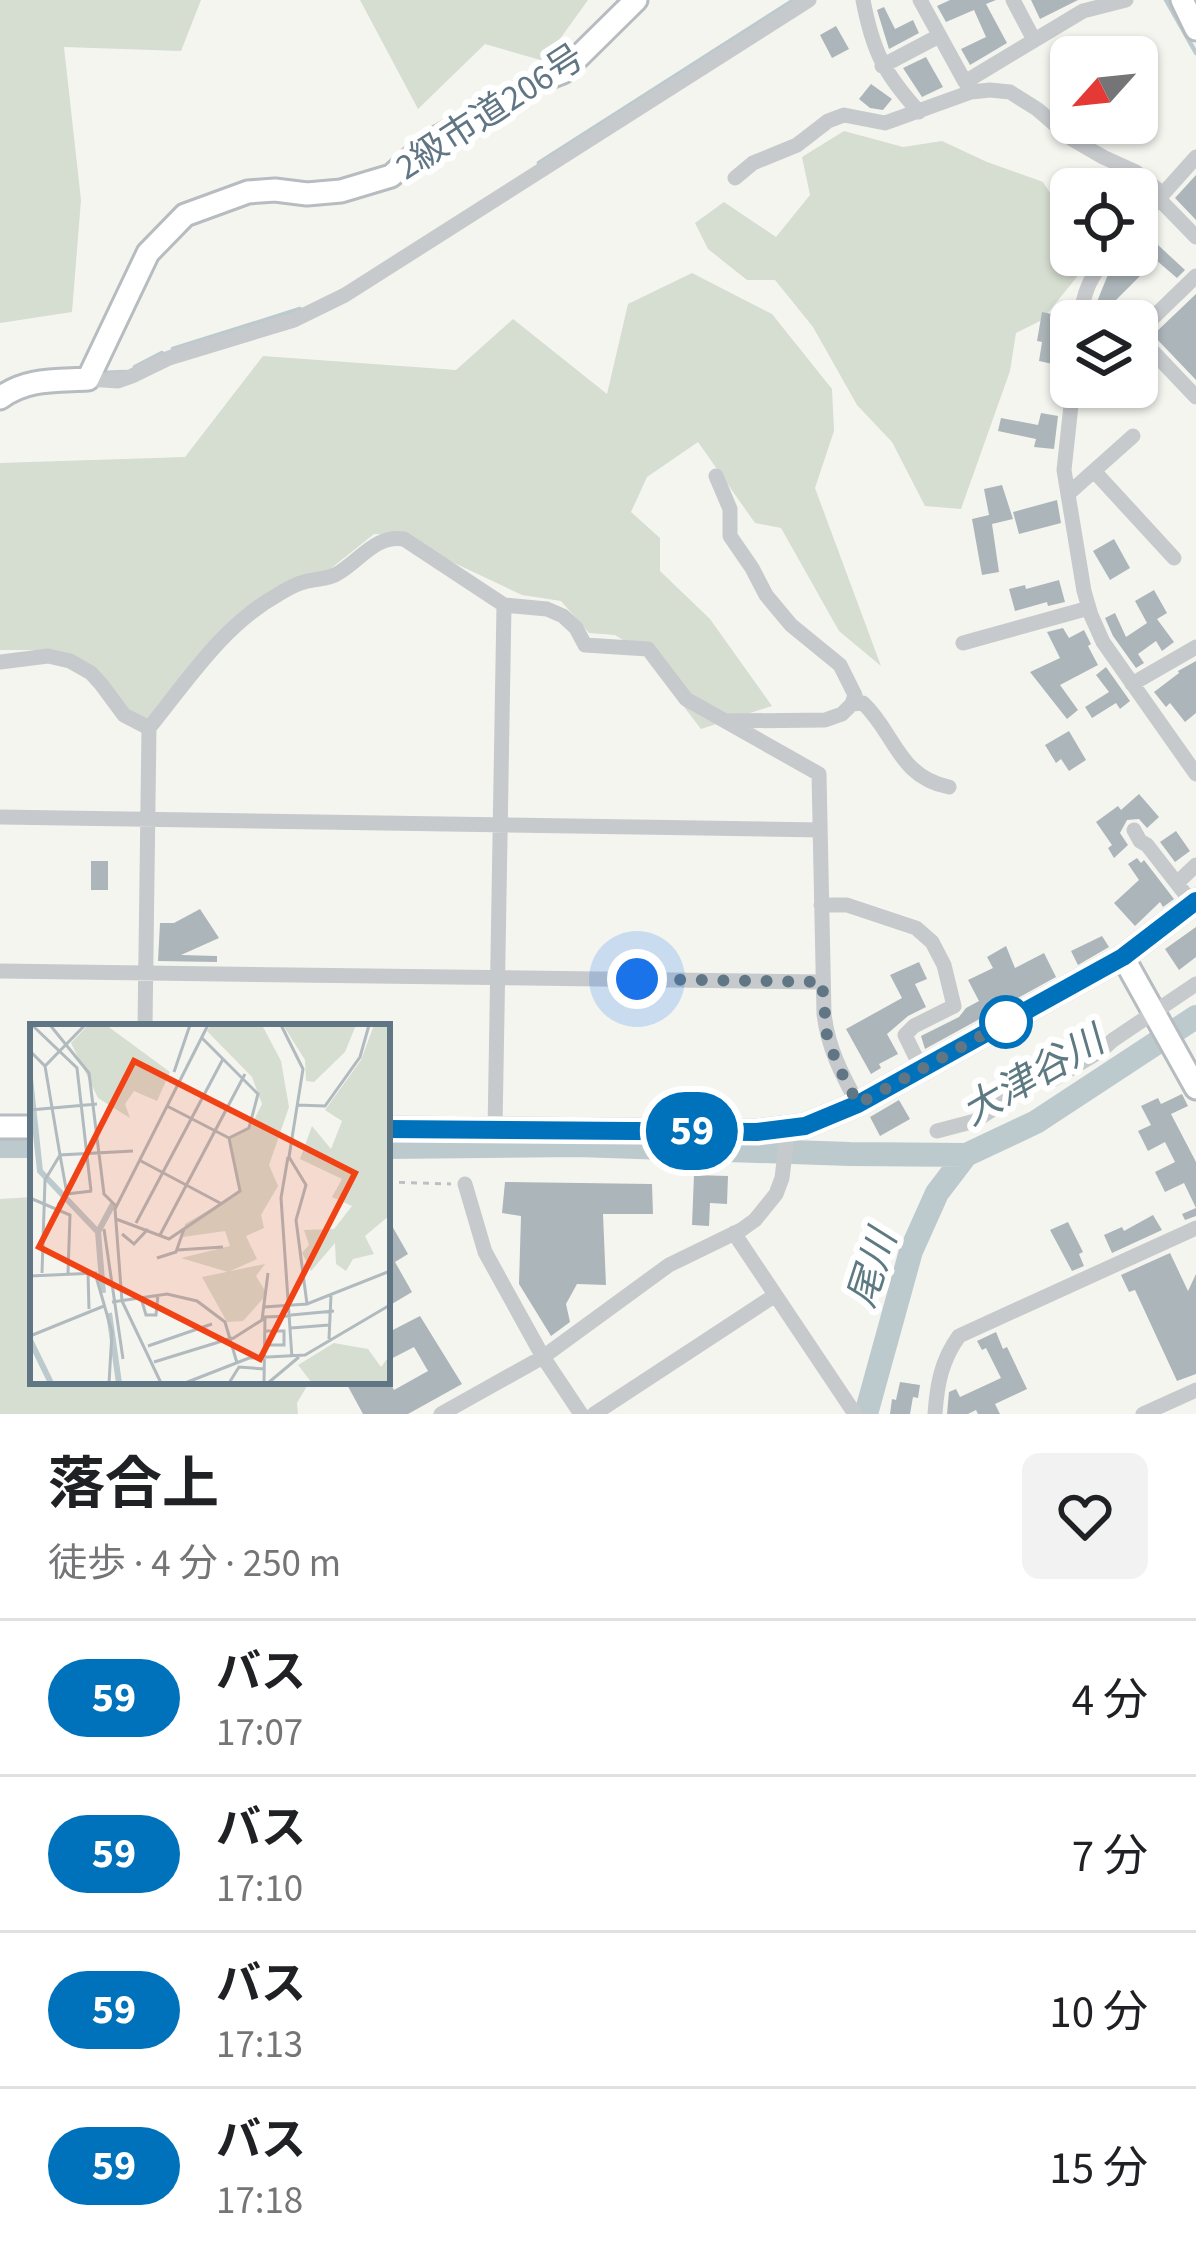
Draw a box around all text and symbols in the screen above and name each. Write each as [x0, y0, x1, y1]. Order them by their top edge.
street label: 2級市道206号 [386, 32, 594, 192]
north arrow [1050, 36, 1158, 144]
map controls [1050, 36, 1158, 408]
button: locate [1050, 168, 1158, 276]
button: layers [1050, 300, 1158, 408]
your location [607, 949, 667, 1009]
unlabelled marker [981, 997, 1031, 1047]
water label: 大津谷川 [951, 1011, 1118, 1140]
inset map [30, 1024, 390, 1384]
line badge: 59 [638, 1092, 746, 1170]
text: 59 [670, 1101, 714, 1161]
water label: 尾川 [834, 1219, 913, 1314]
text: 落合上 [48, 1445, 219, 1526]
button: heart [1022, 1453, 1148, 1579]
text: 徒歩 · 4 分 · 250 m [48, 1536, 341, 1592]
text: バス [216, 1641, 306, 1705]
text: 59 [92, 1668, 136, 1728]
text: 4 分 [1072, 1669, 1148, 1733]
text: 17:07 [216, 1705, 303, 1761]
text: バス [216, 1797, 306, 1861]
text: 59 [92, 1824, 136, 1884]
text: 7 分 [1072, 1825, 1148, 1889]
text: 17:10 [216, 1861, 303, 1917]
text: バス [216, 1953, 306, 2017]
text: 59 [92, 1980, 136, 2040]
text: 10 分 [1049, 1981, 1148, 2045]
text: 17:13 [216, 2017, 303, 2073]
text: バス [216, 2109, 306, 2173]
text: 59 [92, 2136, 136, 2196]
text: 15 分 [1049, 2137, 1148, 2201]
text: 17:18 [216, 2173, 303, 2229]

